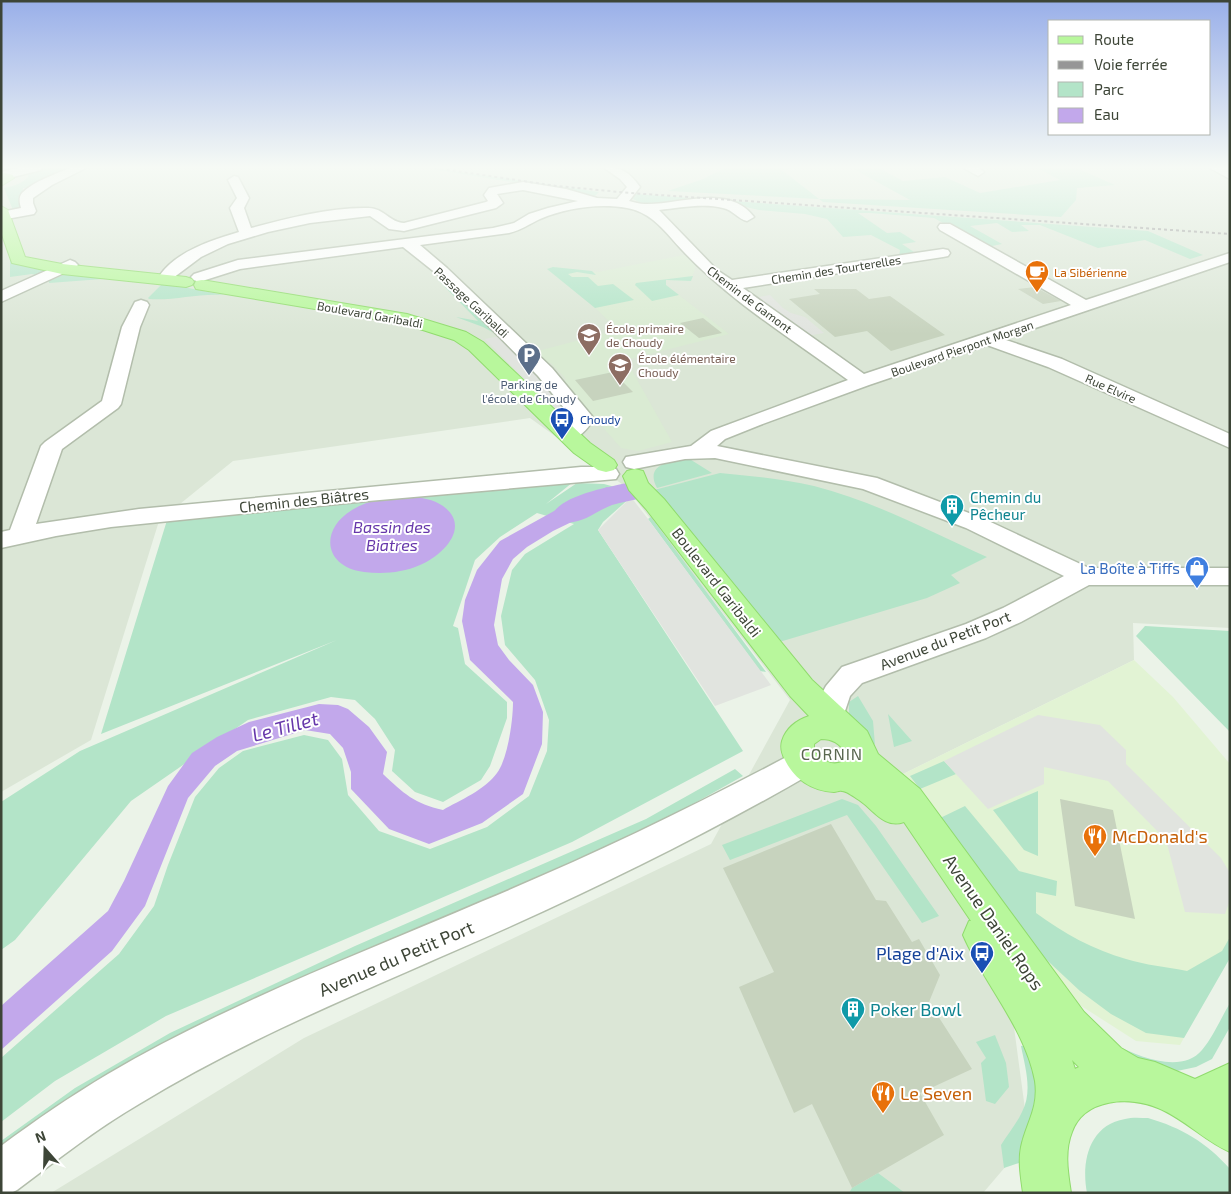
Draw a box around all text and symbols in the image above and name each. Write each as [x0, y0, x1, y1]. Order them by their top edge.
legend [1048, 20, 1211, 135]
text: Route [1094, 30, 1134, 48]
text: Voie ferrée [1094, 55, 1168, 73]
text: Parc [1094, 80, 1124, 98]
text: Eau [1094, 105, 1119, 123]
street label: Chemin des Tourterelles [770, 252, 902, 286]
cafe icon: La Sibérienne [1024, 259, 1050, 293]
street label: Chemin de Gamont [705, 263, 795, 336]
street label: Passage Garibaldi [432, 264, 512, 340]
place label: La Sibérienne [1054, 265, 1127, 279]
street label: Boulevard Garibaldi [316, 298, 424, 330]
street label: Boulevard Pierpont Morgan [889, 317, 1035, 379]
place label: École primaire de Choudy [606, 321, 684, 349]
school or university icon: École primaire de Choudy [576, 322, 602, 356]
parking icon: Parking de l'école de Choudy [516, 342, 542, 376]
place label: École élémentaire Choudy [638, 351, 736, 379]
school or university icon: École élémentaire Choudy [607, 352, 633, 386]
street label: Rue Elvire [1084, 371, 1138, 405]
place label: Parking de l'école de Choudy [482, 377, 577, 405]
bus stop icon: Choudy [549, 406, 575, 440]
place label: Choudy [580, 412, 621, 426]
street label: Chemin des Biâtres [238, 484, 370, 516]
place label: Chemin du Pêcheur [970, 488, 1041, 523]
building icon: Chemin du Pêcheur [939, 493, 965, 527]
water label: Bassin des Biatres [353, 517, 431, 554]
street label: Boulevard Garibaldi [669, 524, 765, 640]
shop icon: La Boîte à Tiffs [1184, 555, 1210, 589]
place label: La Boîte à Tiffs [1080, 559, 1180, 577]
street label: Avenue du Petit Port [877, 607, 1013, 673]
water label: Le Tillet [249, 706, 321, 746]
district label: CORNIN [801, 744, 863, 763]
restaurant icon: McDonald's [1082, 823, 1108, 857]
place label: McDonald's [1112, 825, 1208, 847]
street label: Avenue Daniel Rops [939, 850, 1049, 994]
street label: Avenue du Petit Port [315, 915, 477, 1001]
bus stop icon: Plage d'Aix [969, 940, 995, 974]
place label: Plage d'Aix [876, 942, 964, 964]
building icon: Poker Bowl [840, 996, 866, 1030]
place label: Poker Bowl [870, 998, 962, 1020]
restaurant icon: Le Seven [870, 1080, 896, 1114]
place label: Le Seven [900, 1082, 972, 1104]
north arrow [20, 1124, 70, 1174]
text: N [33, 1127, 48, 1146]

